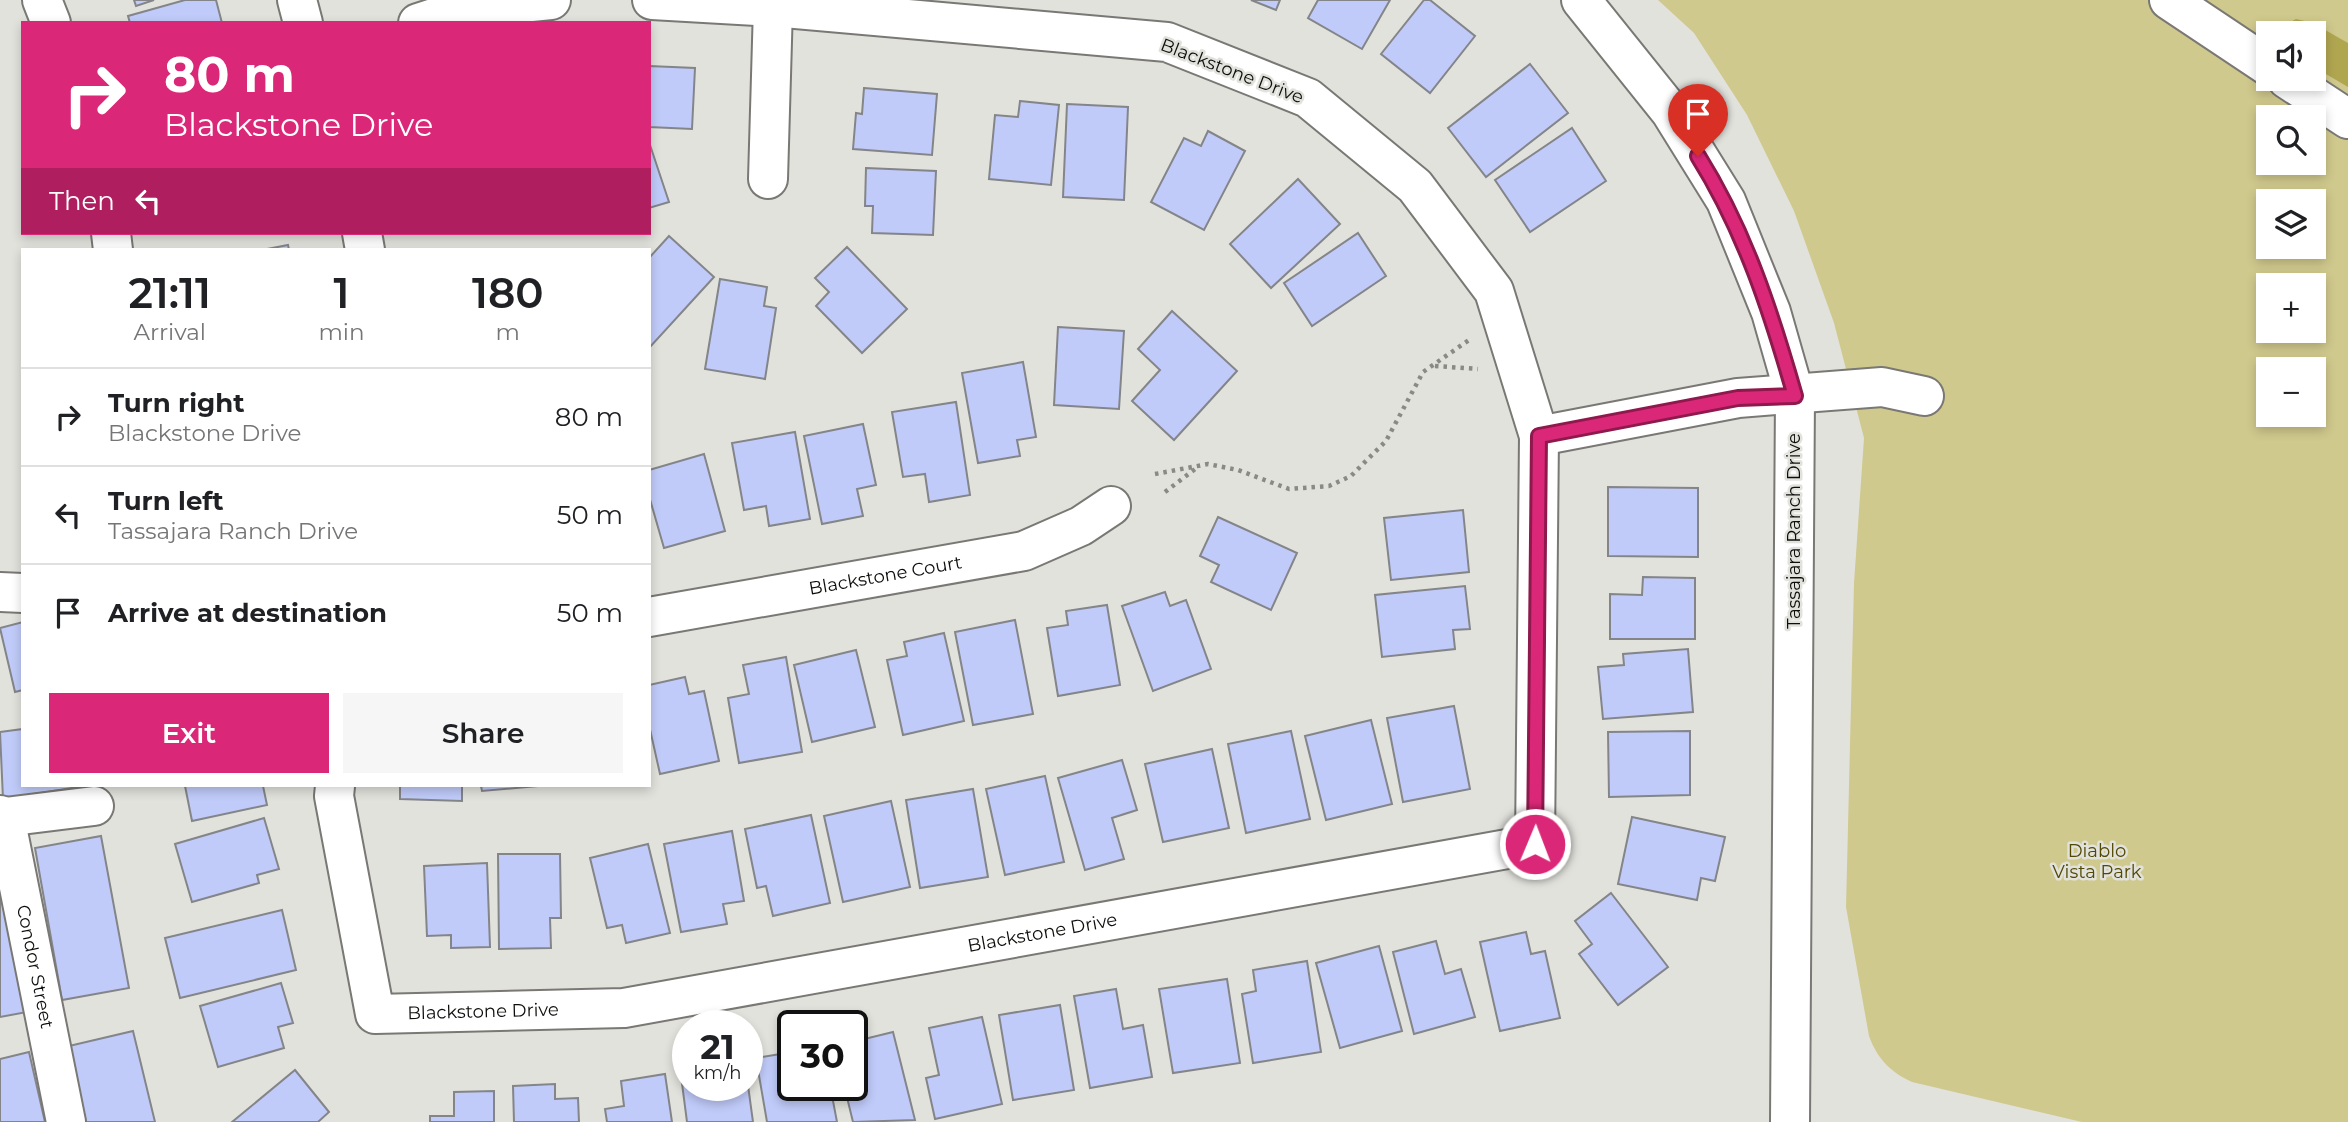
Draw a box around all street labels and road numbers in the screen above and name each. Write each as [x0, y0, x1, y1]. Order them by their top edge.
street label: Blackstone Drive [1157, 34, 1307, 108]
street label: Tassajara Ranch Drive [1783, 433, 1805, 629]
street label: Blackstone Court [807, 551, 964, 600]
street label: Condor Street [12, 903, 58, 1030]
street label: Blackstone Drive [966, 908, 1119, 957]
street label: Blackstone Drive [407, 999, 559, 1024]

